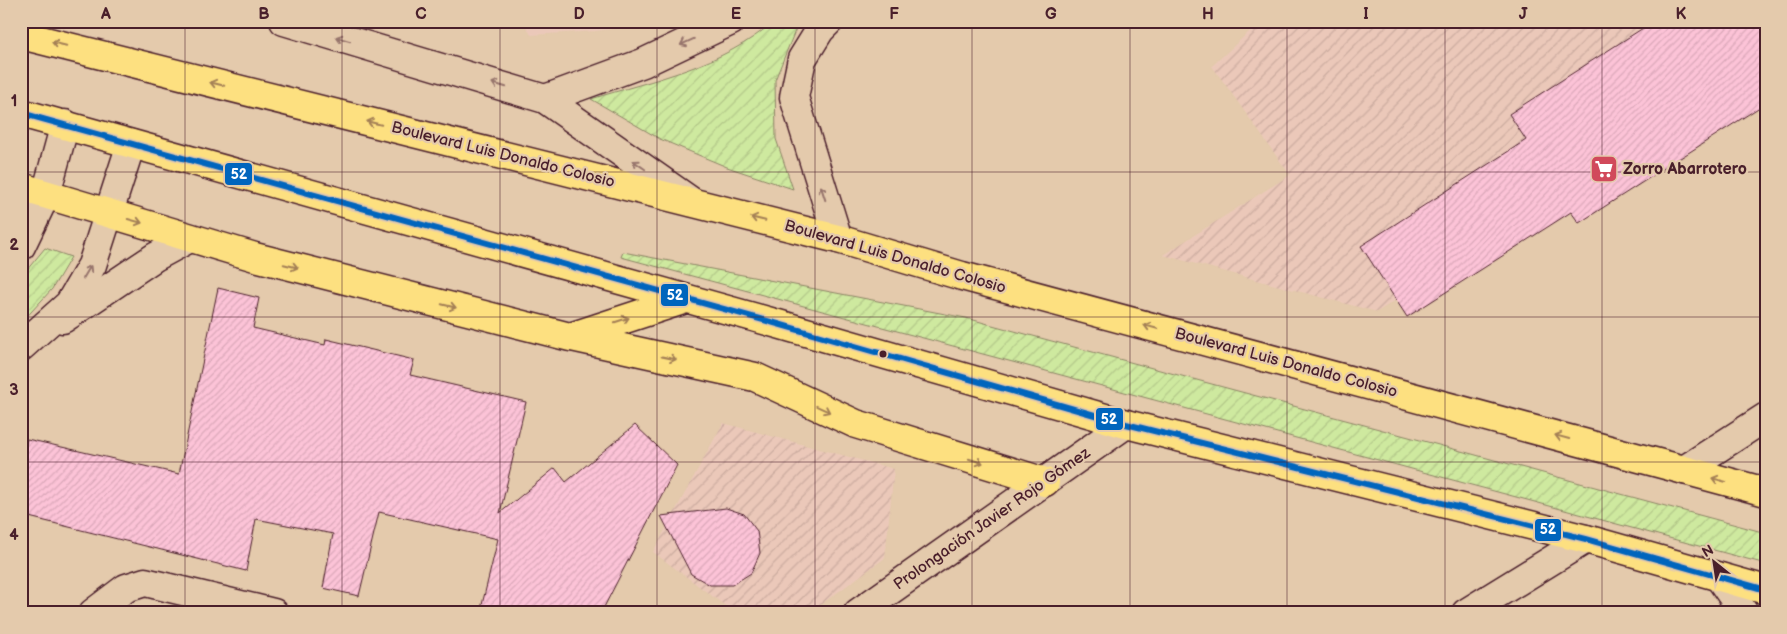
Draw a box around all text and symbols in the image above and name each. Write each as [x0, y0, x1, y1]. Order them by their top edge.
text: A [100, 5, 111, 24]
text: B [258, 5, 270, 24]
text: C [415, 5, 427, 24]
text: D [573, 5, 585, 24]
text: E [731, 5, 741, 24]
text: F [889, 5, 899, 24]
text: G [1045, 5, 1057, 24]
text: H [1202, 5, 1214, 24]
text: I [1363, 5, 1369, 24]
text: J [1519, 5, 1528, 24]
text: K [1676, 5, 1687, 24]
one-way arrow [336, 33, 352, 43]
one-way arrow [680, 38, 695, 47]
one-way arrow [51, 39, 67, 49]
one-way arrow [209, 79, 225, 88]
one-way arrow [492, 80, 508, 90]
text: 1 [11, 92, 17, 111]
one-way arrow [367, 118, 383, 127]
street label: Boulevard Luis Donaldo Colosio [389, 118, 617, 192]
supermarket icon: Zorro Abarrotero [1589, 154, 1619, 184]
one-way arrow [632, 160, 646, 170]
place label: Zorro Abarrotero [1623, 160, 1747, 179]
line badge: 52 [224, 162, 253, 186]
text: 52 [231, 166, 248, 183]
one-way arrow [818, 186, 827, 201]
one-way arrow [751, 214, 767, 223]
street label: Boulevard Luis Donaldo Colosio [782, 216, 1008, 298]
one-way arrow [126, 217, 142, 226]
text: 2 [9, 236, 19, 255]
one-way arrow [283, 262, 299, 271]
one-way arrow [83, 266, 93, 280]
line badge: 52 [660, 283, 689, 307]
text: 52 [667, 287, 684, 304]
one-way arrow [440, 302, 456, 311]
one-way arrow [614, 315, 629, 324]
one-way arrow [1144, 322, 1160, 331]
street label: Boulevard Luis Donaldo Colosio [1173, 324, 1399, 402]
unlabelled marker [878, 349, 888, 359]
one-way arrow [661, 354, 677, 364]
text: 3 [9, 381, 19, 400]
one-way arrow [815, 404, 830, 414]
line badge: 52 [1095, 407, 1124, 431]
text: 52 [1101, 411, 1118, 428]
one-way arrow [1554, 432, 1570, 442]
street label: Prolongación Javier Rojo Gómez [890, 444, 1094, 594]
one-way arrow [968, 457, 984, 467]
one-way arrow [1711, 474, 1727, 484]
line badge: 52 [1534, 518, 1562, 542]
text: 52 [1540, 521, 1557, 538]
text: 4 [9, 526, 19, 545]
north arrow [1690, 536, 1740, 586]
text: N [1699, 541, 1717, 561]

